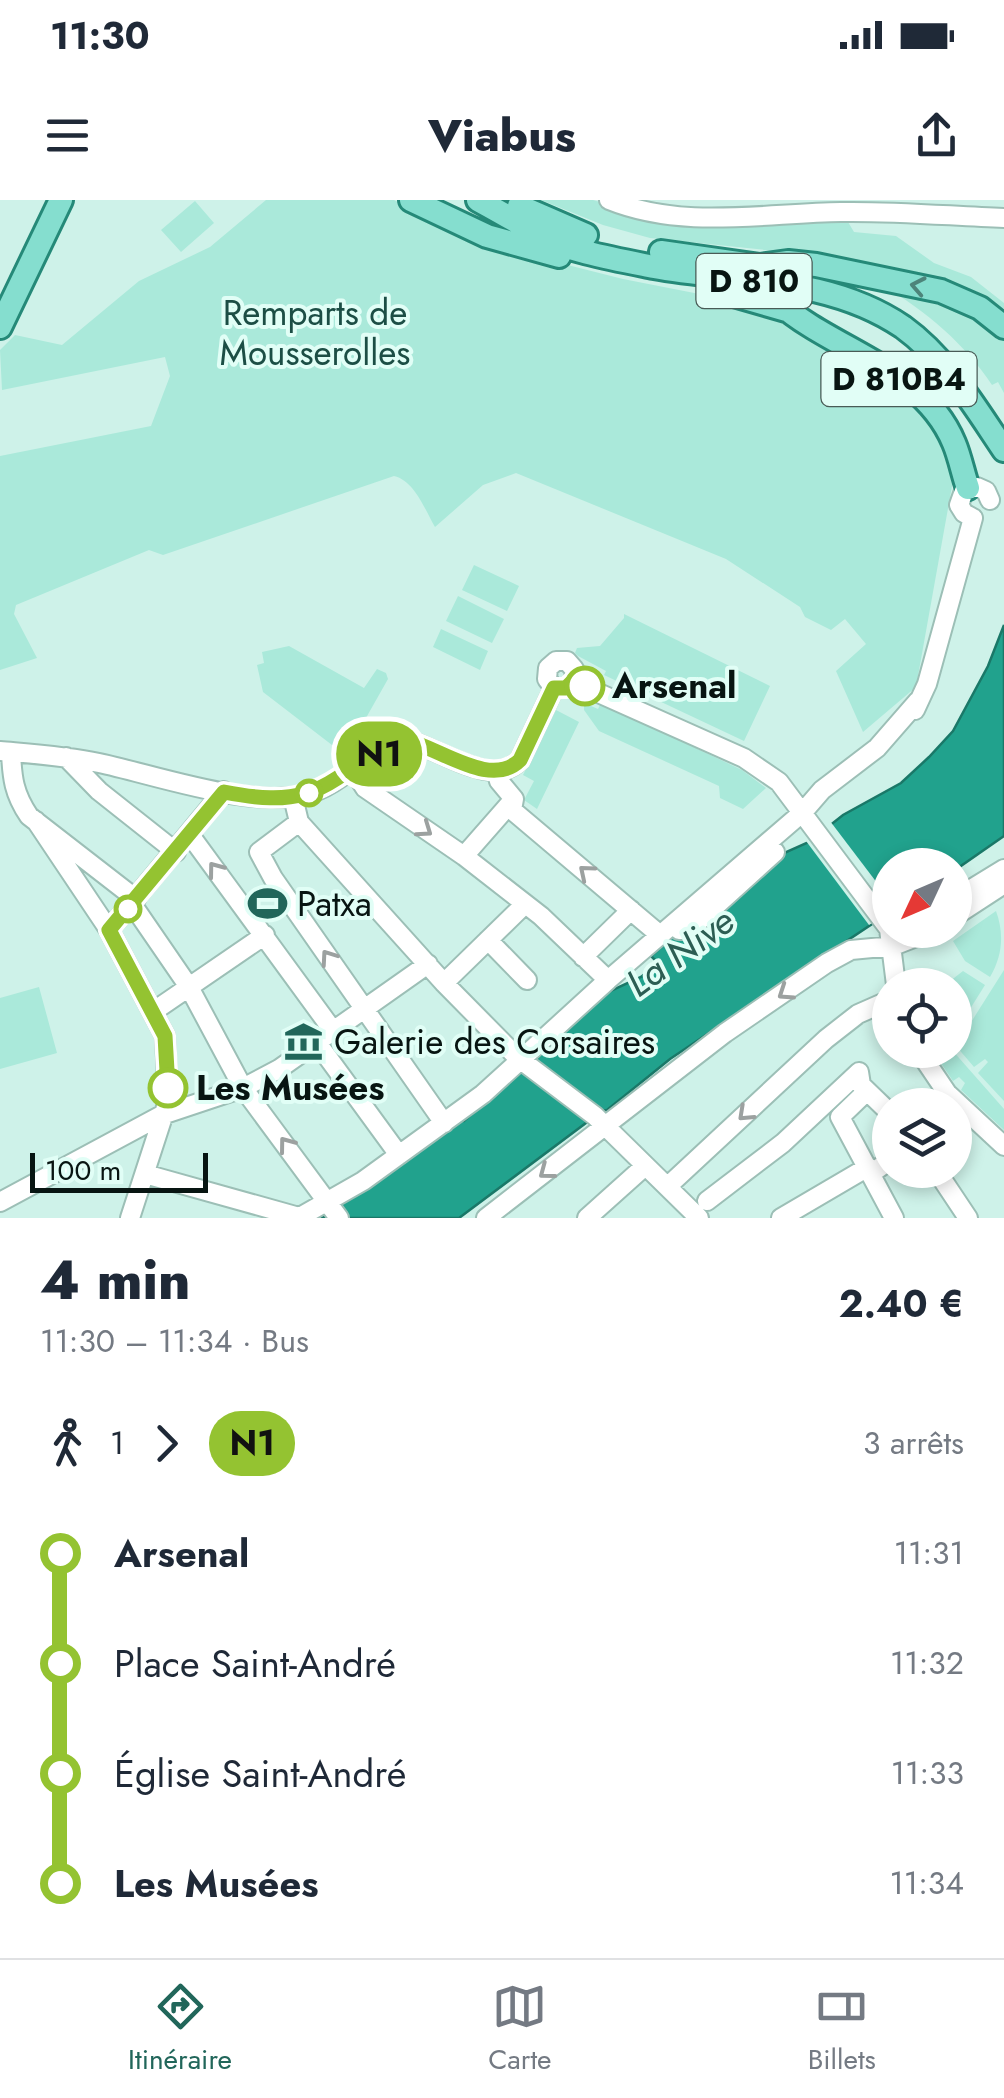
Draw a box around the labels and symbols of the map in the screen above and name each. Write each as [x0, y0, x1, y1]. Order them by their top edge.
road number: D 810 [696, 254, 812, 308]
one-way arrow [910, 277, 927, 298]
park label: Remparts de Mousserolles [220, 288, 410, 378]
road number: D 810B4 [822, 352, 976, 406]
place label: Arsenal [611, 661, 737, 711]
marker: Arsenal [566, 667, 604, 705]
line badge: N1 [334, 722, 424, 786]
unlabelled marker [296, 780, 322, 806]
one-way arrow [414, 818, 433, 836]
north arrow [872, 848, 972, 948]
one-way arrow [210, 862, 227, 880]
one-way arrow [579, 866, 597, 884]
place label: Patxa [297, 879, 372, 929]
sports icon: Patxa [246, 883, 288, 925]
water label: La Nive [614, 894, 745, 1010]
unlabelled marker [115, 896, 141, 922]
one-way arrow [321, 950, 340, 968]
one-way arrow [777, 981, 796, 999]
place label: Galerie des Corsaires [334, 1017, 655, 1067]
museum icon: Galerie des Corsaires [283, 1021, 325, 1063]
place label: Les Musées [196, 1063, 384, 1113]
marker: Les Musées [149, 1069, 187, 1107]
one-way arrow [738, 1102, 756, 1120]
one-way arrow [280, 1137, 298, 1155]
scale bar [30, 1148, 208, 1193]
one-way arrow [539, 1160, 557, 1177]

